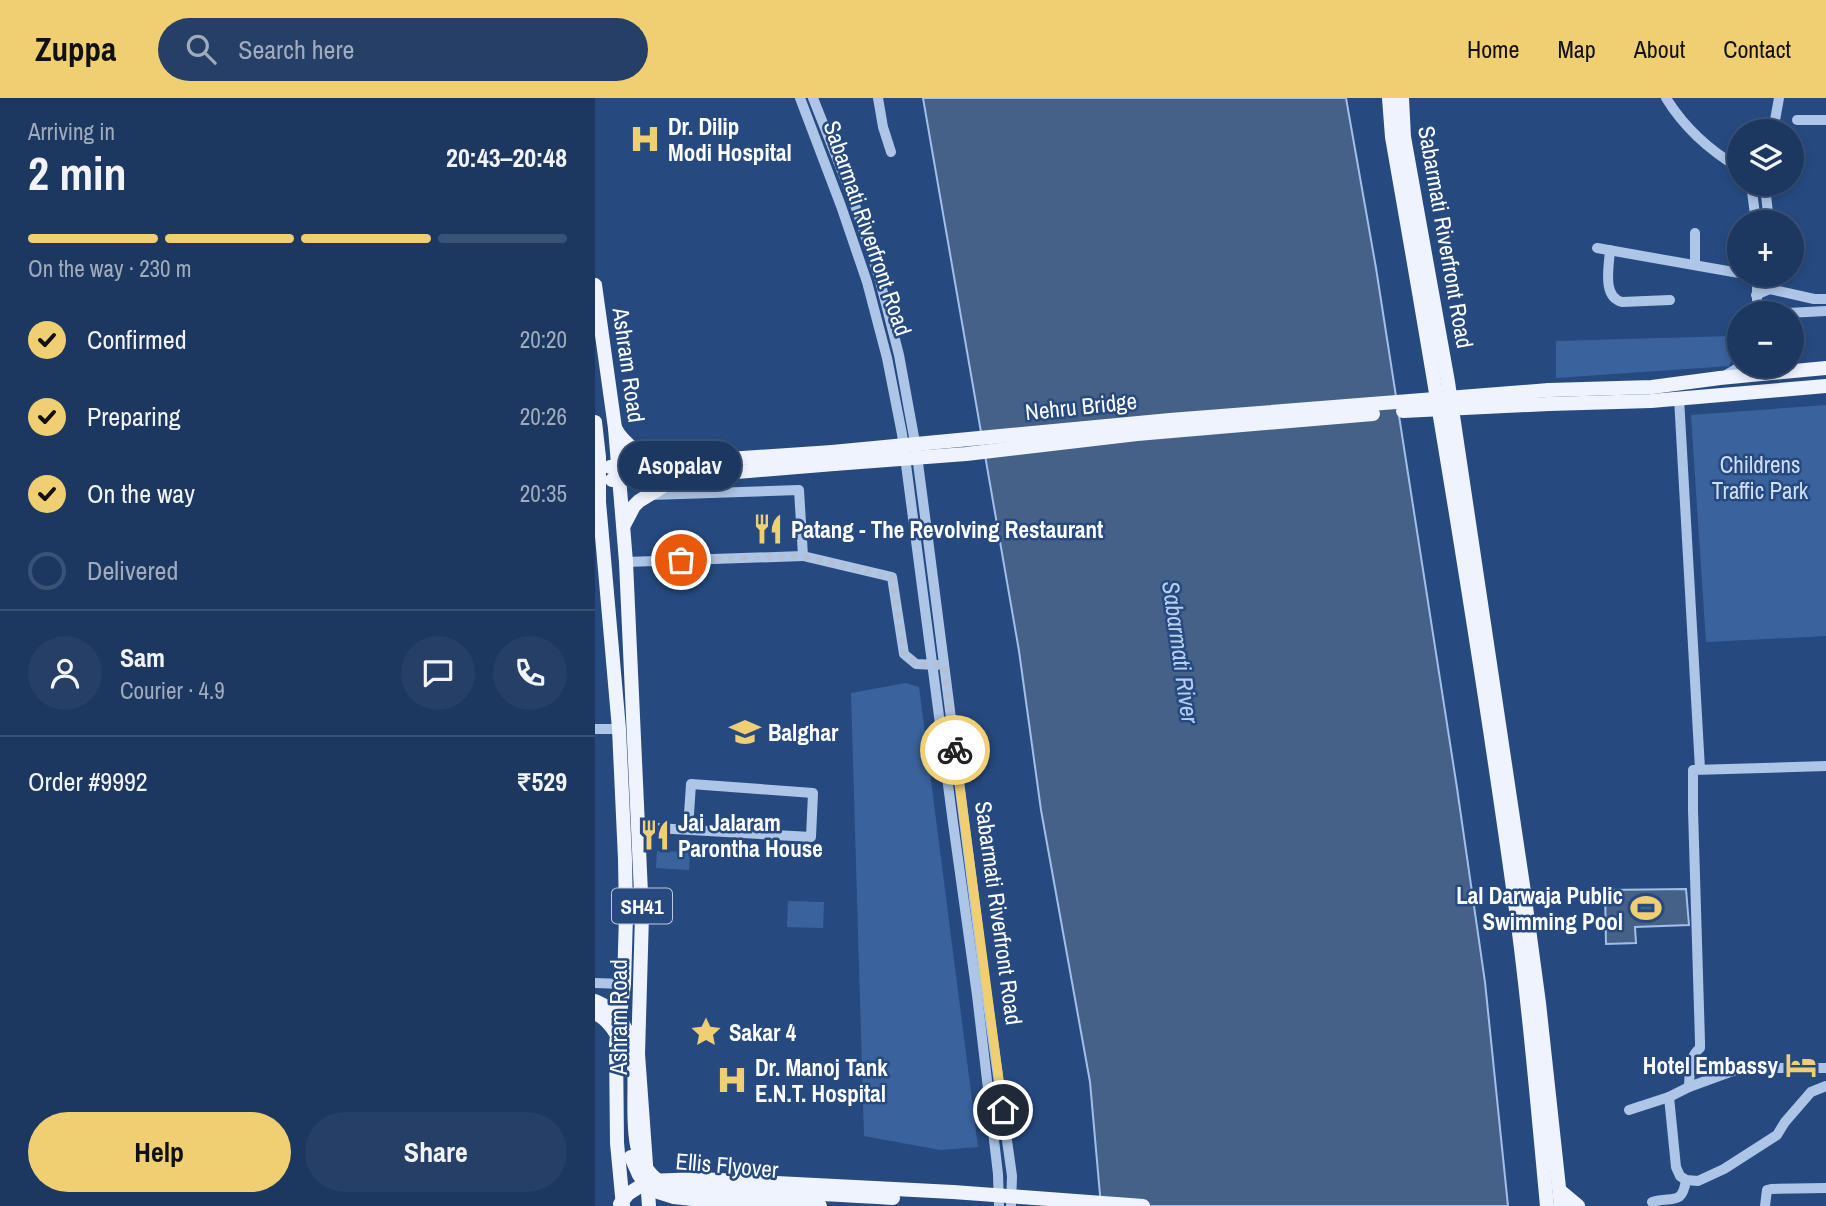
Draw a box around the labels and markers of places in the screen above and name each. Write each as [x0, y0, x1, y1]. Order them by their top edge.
place label: Dr. Dilip Modi Hospital [668, 111, 792, 168]
hospital icon: Dr. Dilip Modi Hospital [628, 122, 662, 156]
callout: Asopalav [620, 441, 742, 490]
restaurant icon: Patang - The Revolving Restaurant [751, 512, 785, 546]
place label: Patang - The Revolving Restaurant [791, 514, 1103, 545]
pin [651, 530, 711, 590]
school or university icon: Balghar [728, 715, 762, 749]
place label: Balghar [768, 717, 839, 748]
place label: Jai Jalaram Parontha House [678, 807, 823, 864]
restaurant icon: Jai Jalaram Parontha House [638, 818, 672, 852]
place label: Lal Darwaja Public Swimming Pool [1456, 880, 1623, 937]
sports icon: Lal Darwaja Public Swimming Pool [1629, 891, 1663, 925]
place icon: Sakar 4 [689, 1015, 723, 1049]
place label: Sakar 4 [729, 1017, 797, 1048]
hotel icon: Hotel Embassy [1784, 1048, 1818, 1082]
place label: Hotel Embassy [1643, 1050, 1779, 1081]
place label: Dr. Manoj Tank E.N.T. Hospital [755, 1052, 888, 1109]
hospital icon: Dr. Manoj Tank E.N.T. Hospital [715, 1063, 749, 1097]
pin [973, 1080, 1033, 1140]

